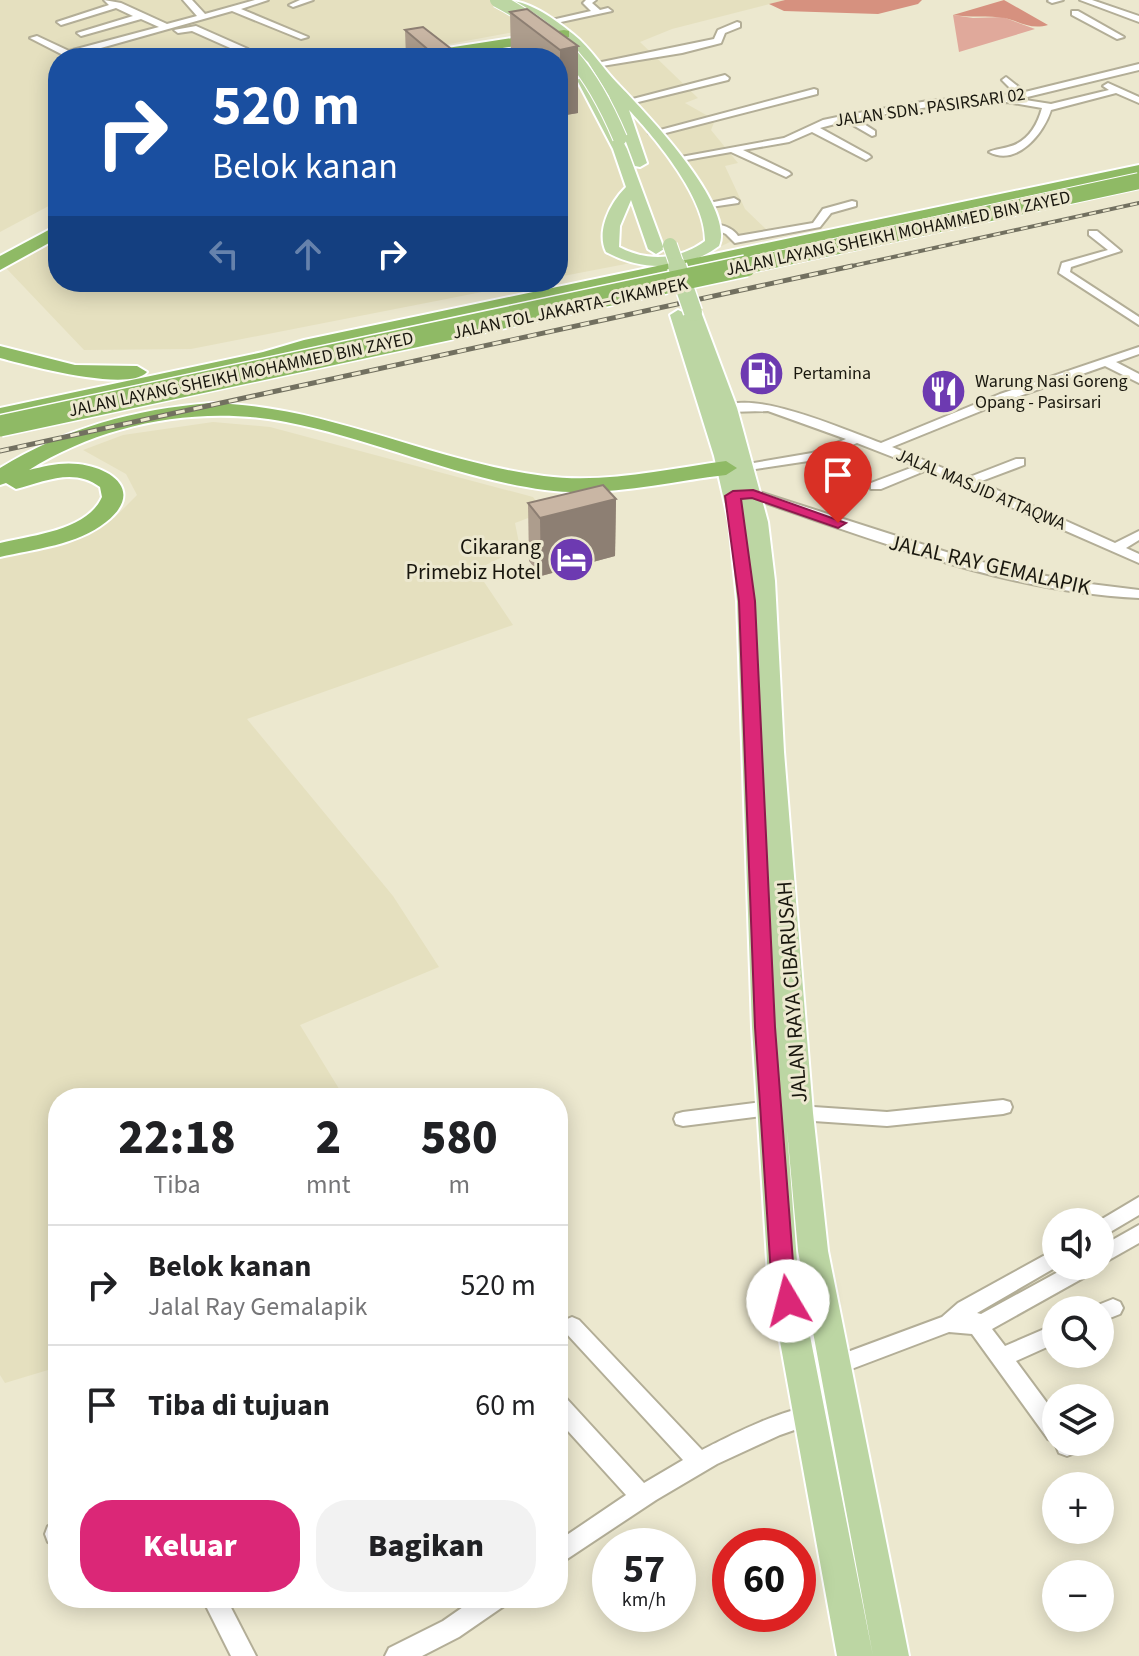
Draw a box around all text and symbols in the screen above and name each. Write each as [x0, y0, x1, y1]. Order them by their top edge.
text: 520 m [212, 67, 360, 146]
icon: right [80, 80, 184, 184]
street label: JALAN SDN. PASIRSARI 02 [833, 82, 1027, 133]
text: Belok kanan [212, 141, 398, 192]
street label: JALAN LAYANG SHEIKH MOHAMMED BIN ZAYED [723, 185, 1073, 282]
icon: left [202, 232, 246, 276]
icon: ahead [286, 232, 330, 276]
icon: right [370, 232, 414, 276]
street label: JALAN TOL JAKARTA–CIKAMPEK [450, 271, 690, 346]
street label: JALAN LAYANG SHEIKH MOHAMMED BIN ZAYED [66, 326, 416, 423]
fuel station icon: Pertamina [738, 349, 786, 397]
place label: Pertamina [793, 361, 871, 386]
restaurant icon: Warung Nasi Goreng Opang - Pasirsari [920, 367, 968, 415]
place label: Warung Nasi Goreng Opang - Pasirsari [975, 369, 1128, 415]
pin [804, 441, 872, 523]
street label: JALAL MASJID ATTAQWA [892, 442, 1070, 537]
icon: arrive [816, 453, 860, 497]
street label: JALAL RAY GEMALAPIK [886, 526, 1094, 604]
place label: Cikarang Primebiz Hotel [405, 531, 541, 588]
hotel icon: Cikarang Primebiz Hotel [548, 535, 596, 583]
street label: JALAN RAYA CIBARUSAH [768, 880, 816, 1104]
text: 22:18 [118, 1104, 236, 1172]
text: 2 [315, 1104, 341, 1172]
text: 580 [421, 1104, 498, 1172]
text: Tiba [153, 1166, 201, 1203]
text: mnt [306, 1166, 351, 1203]
text: m [448, 1166, 470, 1203]
map controls [1042, 1208, 1114, 1632]
button: sound [1042, 1208, 1114, 1280]
text: Belok kanan [148, 1245, 311, 1288]
position arrow [746, 1259, 830, 1343]
icon: right [80, 1263, 124, 1307]
text: 520 m [460, 1264, 536, 1307]
text: Jalal Ray Gemalapik [148, 1288, 367, 1325]
button: search [1042, 1296, 1114, 1368]
icon: arrive [80, 1383, 124, 1427]
text: Tiba di tujuan [148, 1384, 330, 1427]
text: 60 m [475, 1384, 536, 1427]
button: layers [1042, 1384, 1114, 1456]
button: + [1042, 1472, 1114, 1544]
button: Keluar [80, 1500, 300, 1592]
button: Bagikan [316, 1500, 536, 1592]
speed limit sign: 60 [712, 1528, 816, 1632]
text: 57 [623, 1541, 665, 1598]
button: − [1042, 1560, 1114, 1632]
text: km/h [622, 1586, 666, 1614]

